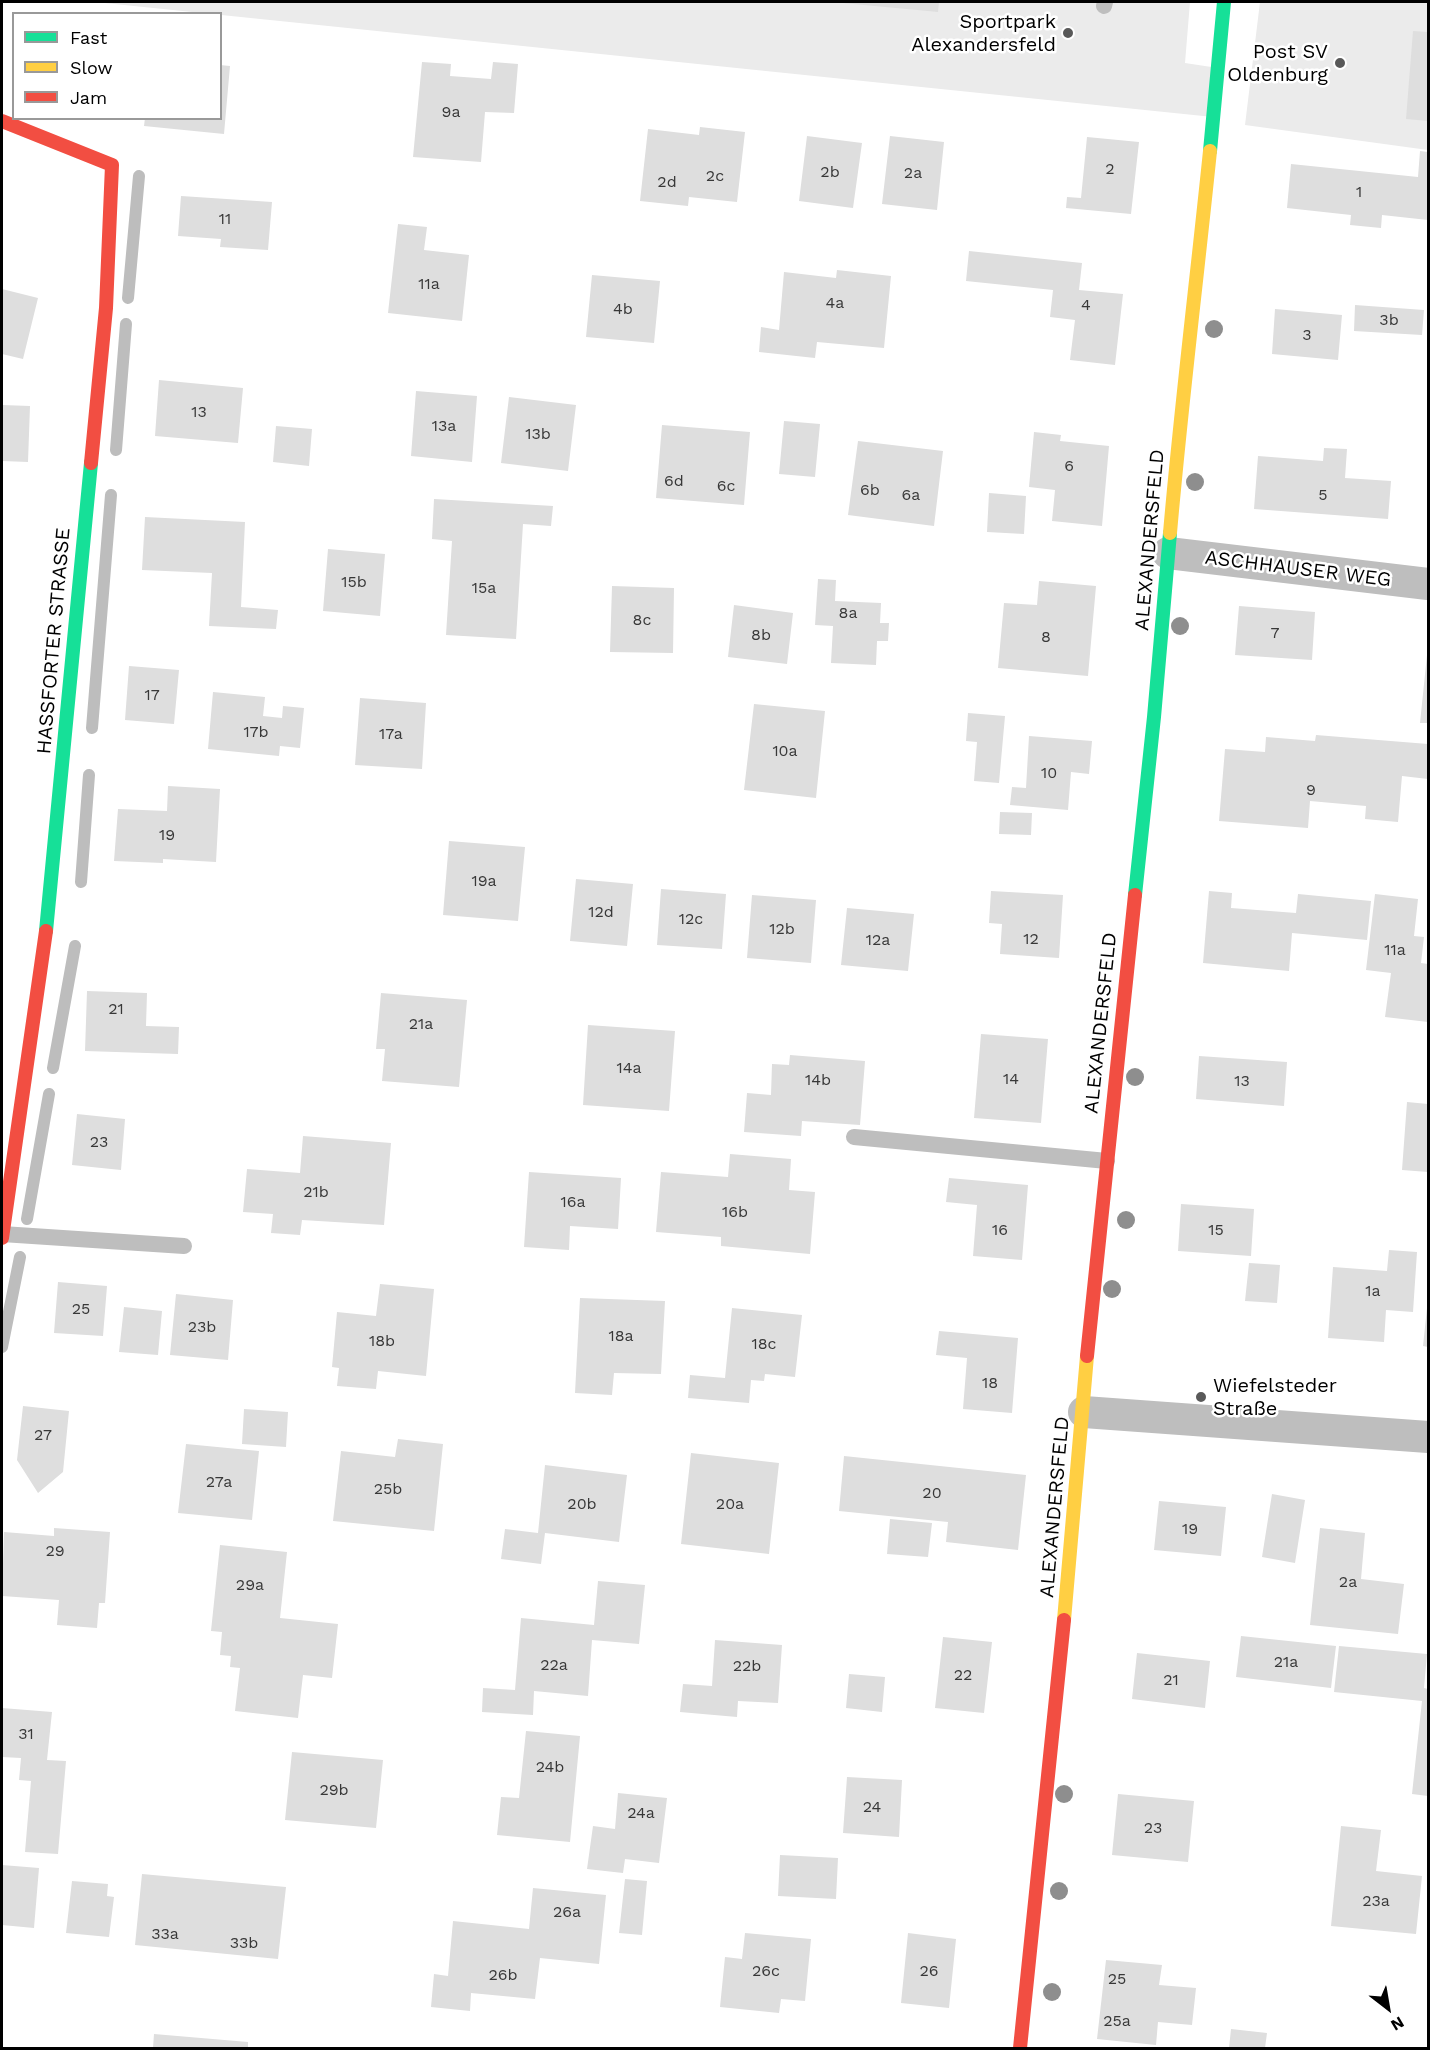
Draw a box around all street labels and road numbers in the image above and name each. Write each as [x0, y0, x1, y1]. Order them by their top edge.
street label: ALEXANDERSFELD [1130, 448, 1170, 632]
street label: HASSFORTER STRASSE [32, 527, 76, 755]
street label: ASCHHAUSER WEG [1203, 546, 1393, 592]
street label: ALEXANDERSFELD [1080, 931, 1122, 1115]
street label: ALEXANDERSFELD [1035, 1415, 1075, 1599]

